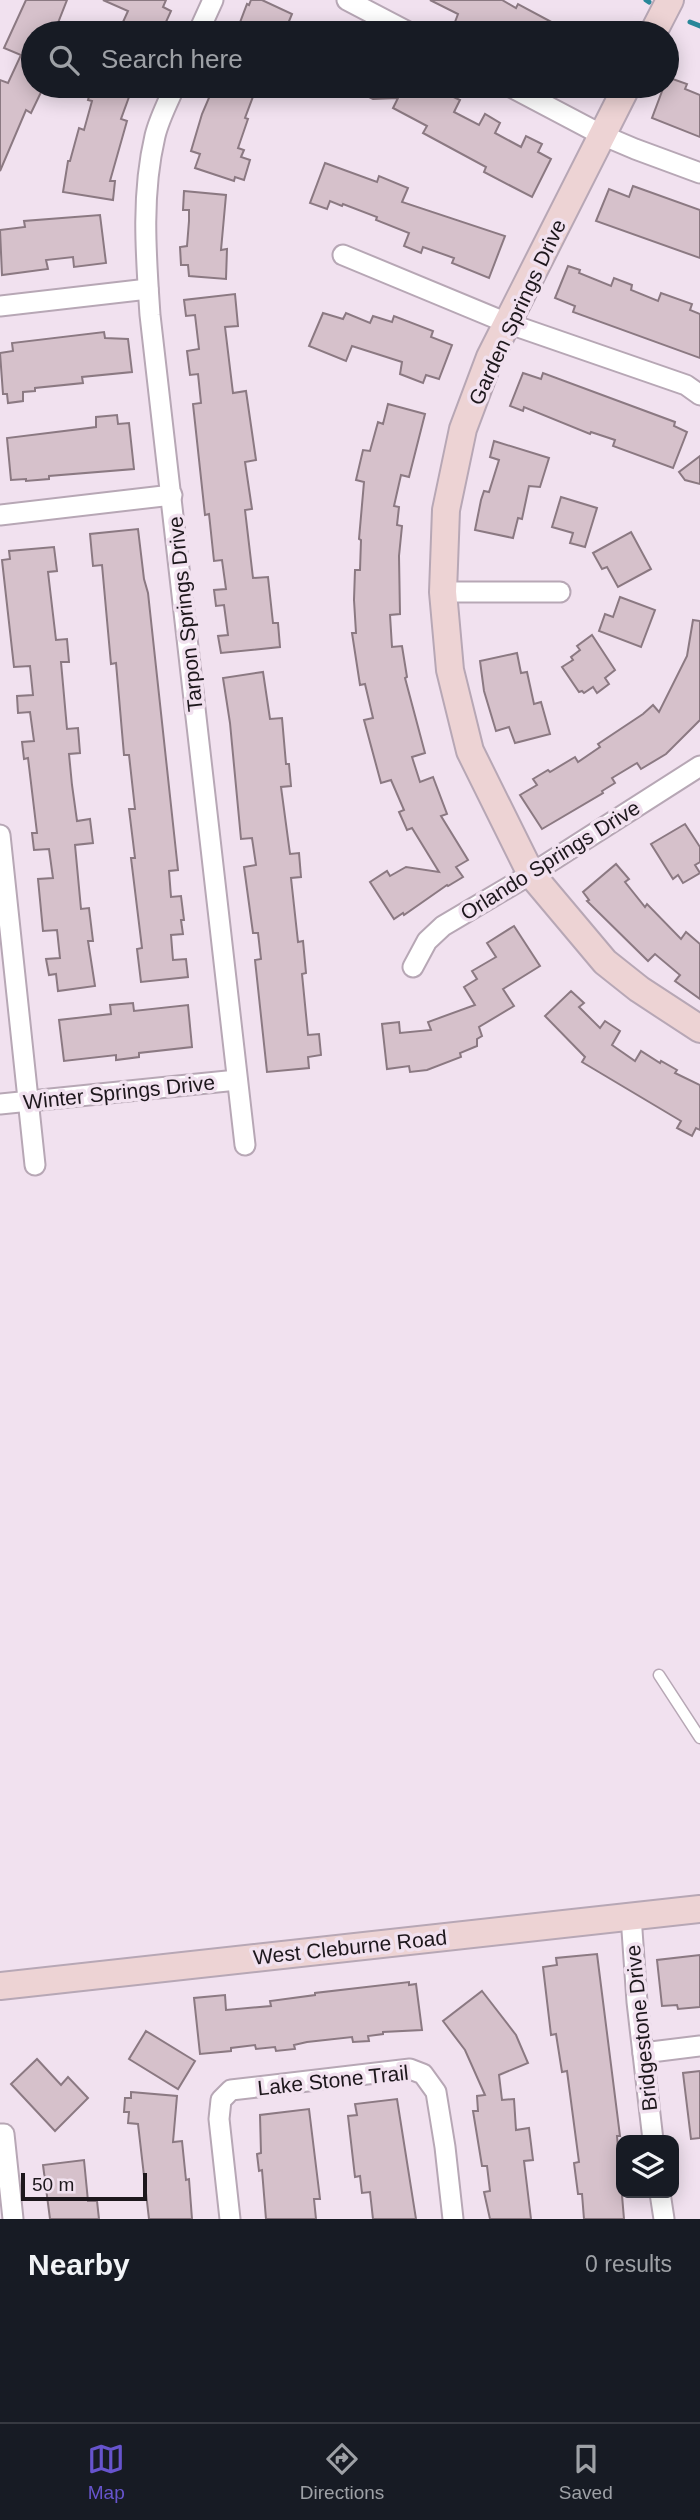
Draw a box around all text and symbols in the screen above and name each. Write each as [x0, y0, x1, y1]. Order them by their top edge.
search box [21, 21, 679, 98]
icon: search [45, 41, 83, 79]
text: Search here [101, 44, 243, 74]
street label: Garden Springs Drive [464, 216, 570, 408]
street label: Tarpon Springs Drive [163, 515, 207, 713]
street label: Orlando Springs Drive [456, 796, 644, 924]
street label: Winter Springs Drive [22, 1070, 216, 1114]
street label: West Cleburne Road [252, 1925, 448, 1969]
street label: Bridgestone Drive [621, 1944, 661, 2112]
street label: Lake Stone Trail [256, 2061, 410, 2099]
map controls [616, 2135, 679, 2198]
button: layers [616, 2135, 679, 2198]
scale bar [21, 2170, 147, 2202]
text: 50 m [32, 2174, 74, 2195]
text: Nearby [28, 2248, 130, 2281]
text: 0 results [585, 2251, 672, 2277]
tab: Map [87, 2440, 125, 2504]
tab: Directions [300, 2440, 384, 2504]
tab: Saved [559, 2440, 613, 2504]

